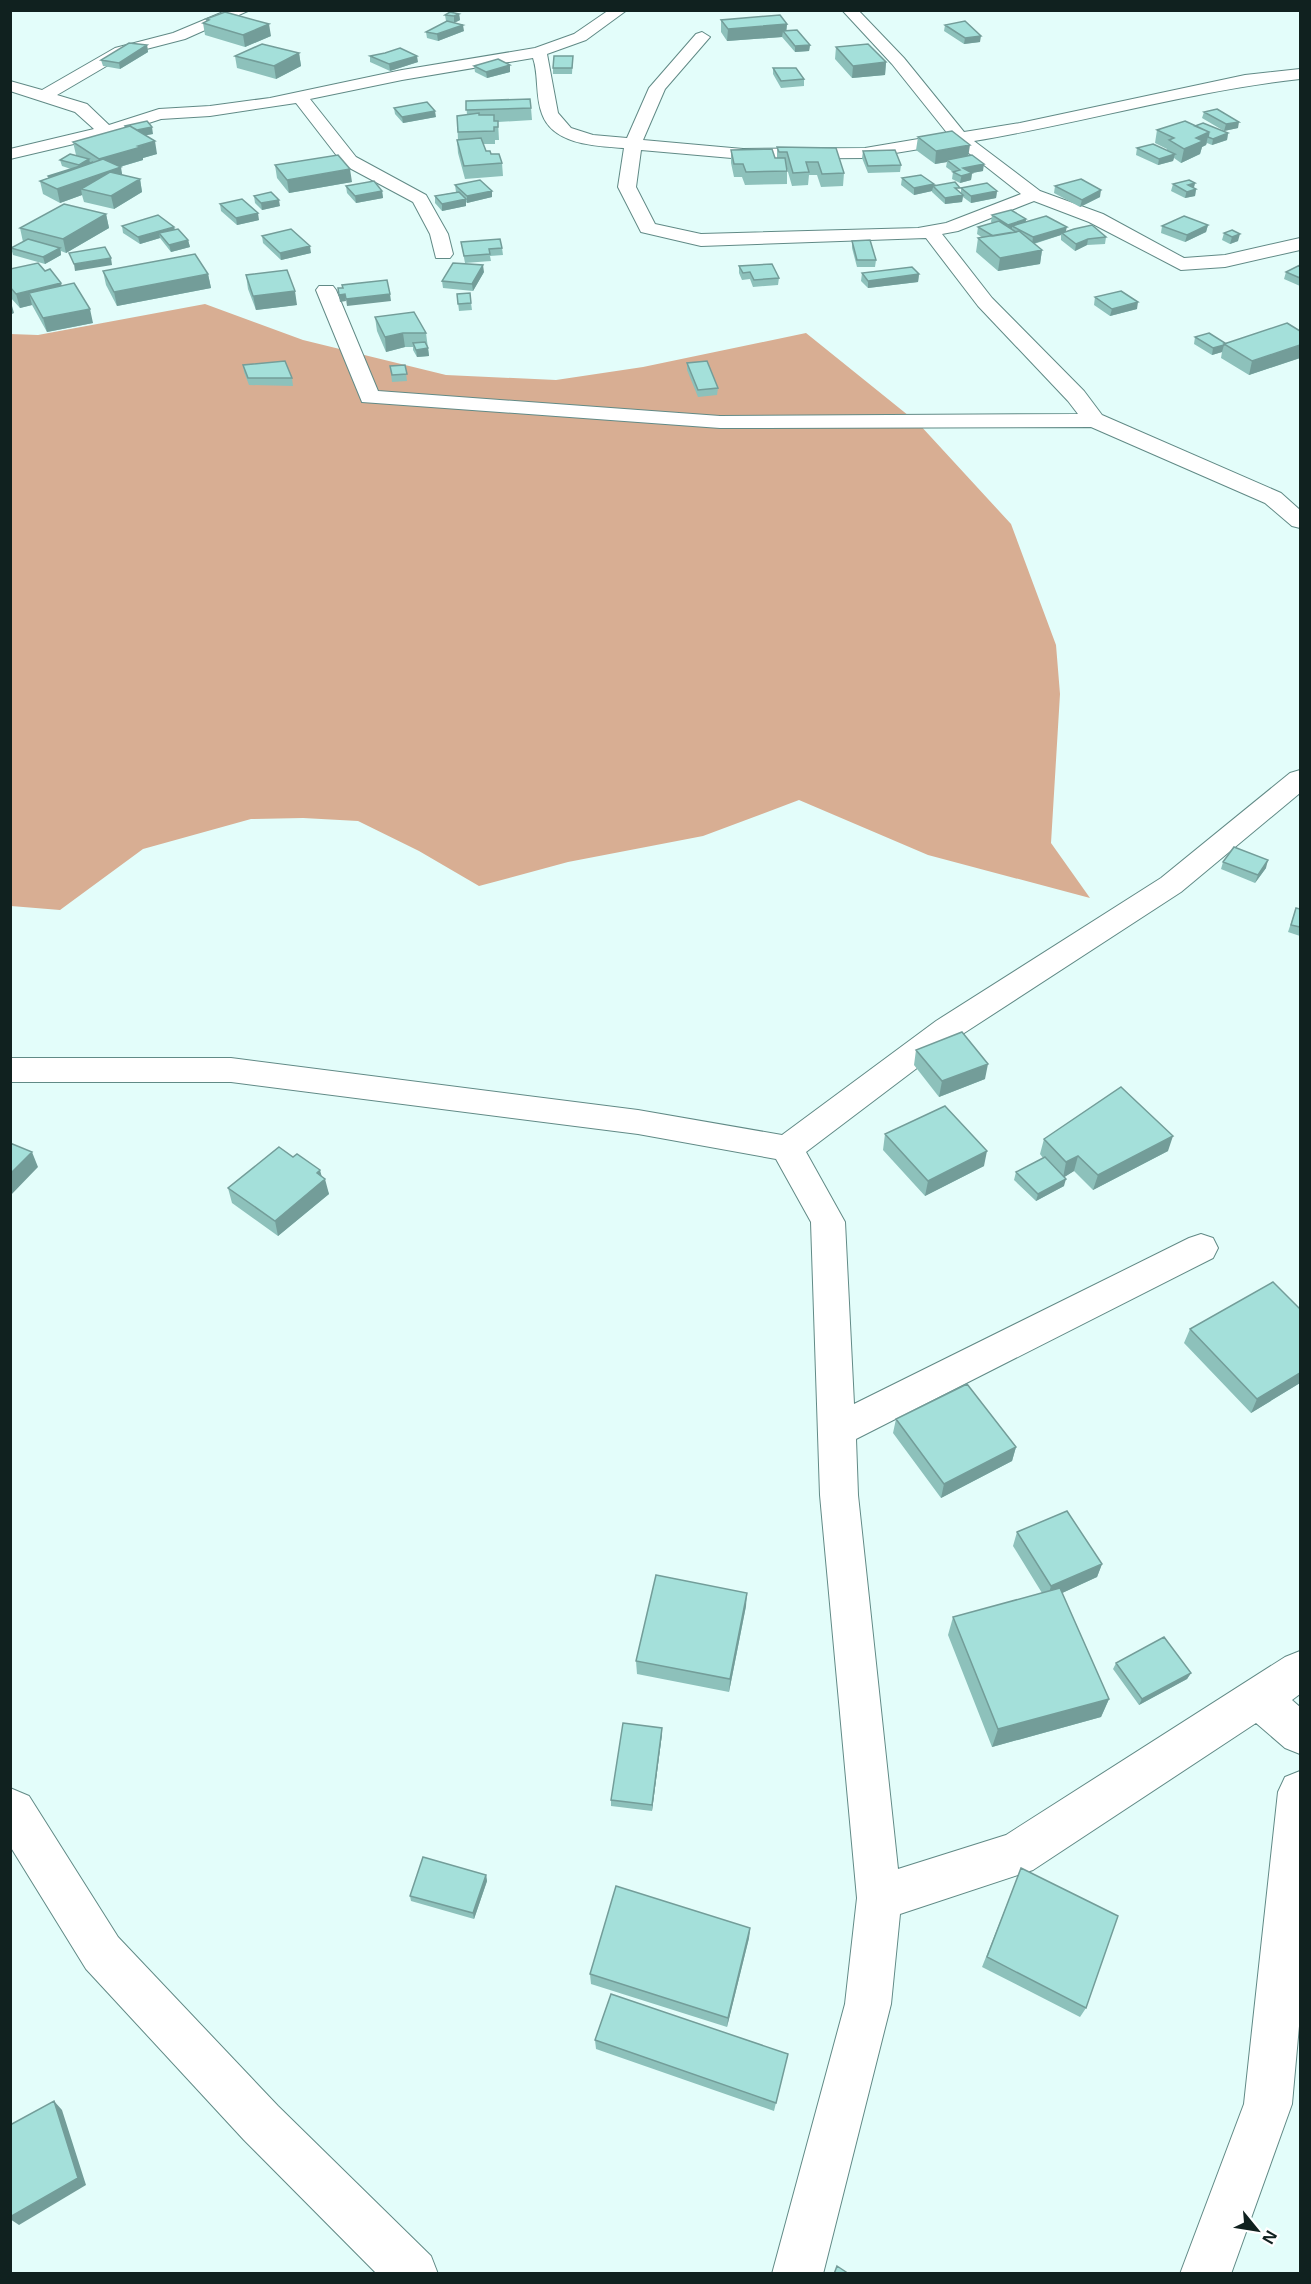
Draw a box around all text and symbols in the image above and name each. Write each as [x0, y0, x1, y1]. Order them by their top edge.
north arrow [1227, 2200, 1287, 2260]
text: N [1257, 2226, 1283, 2249]

